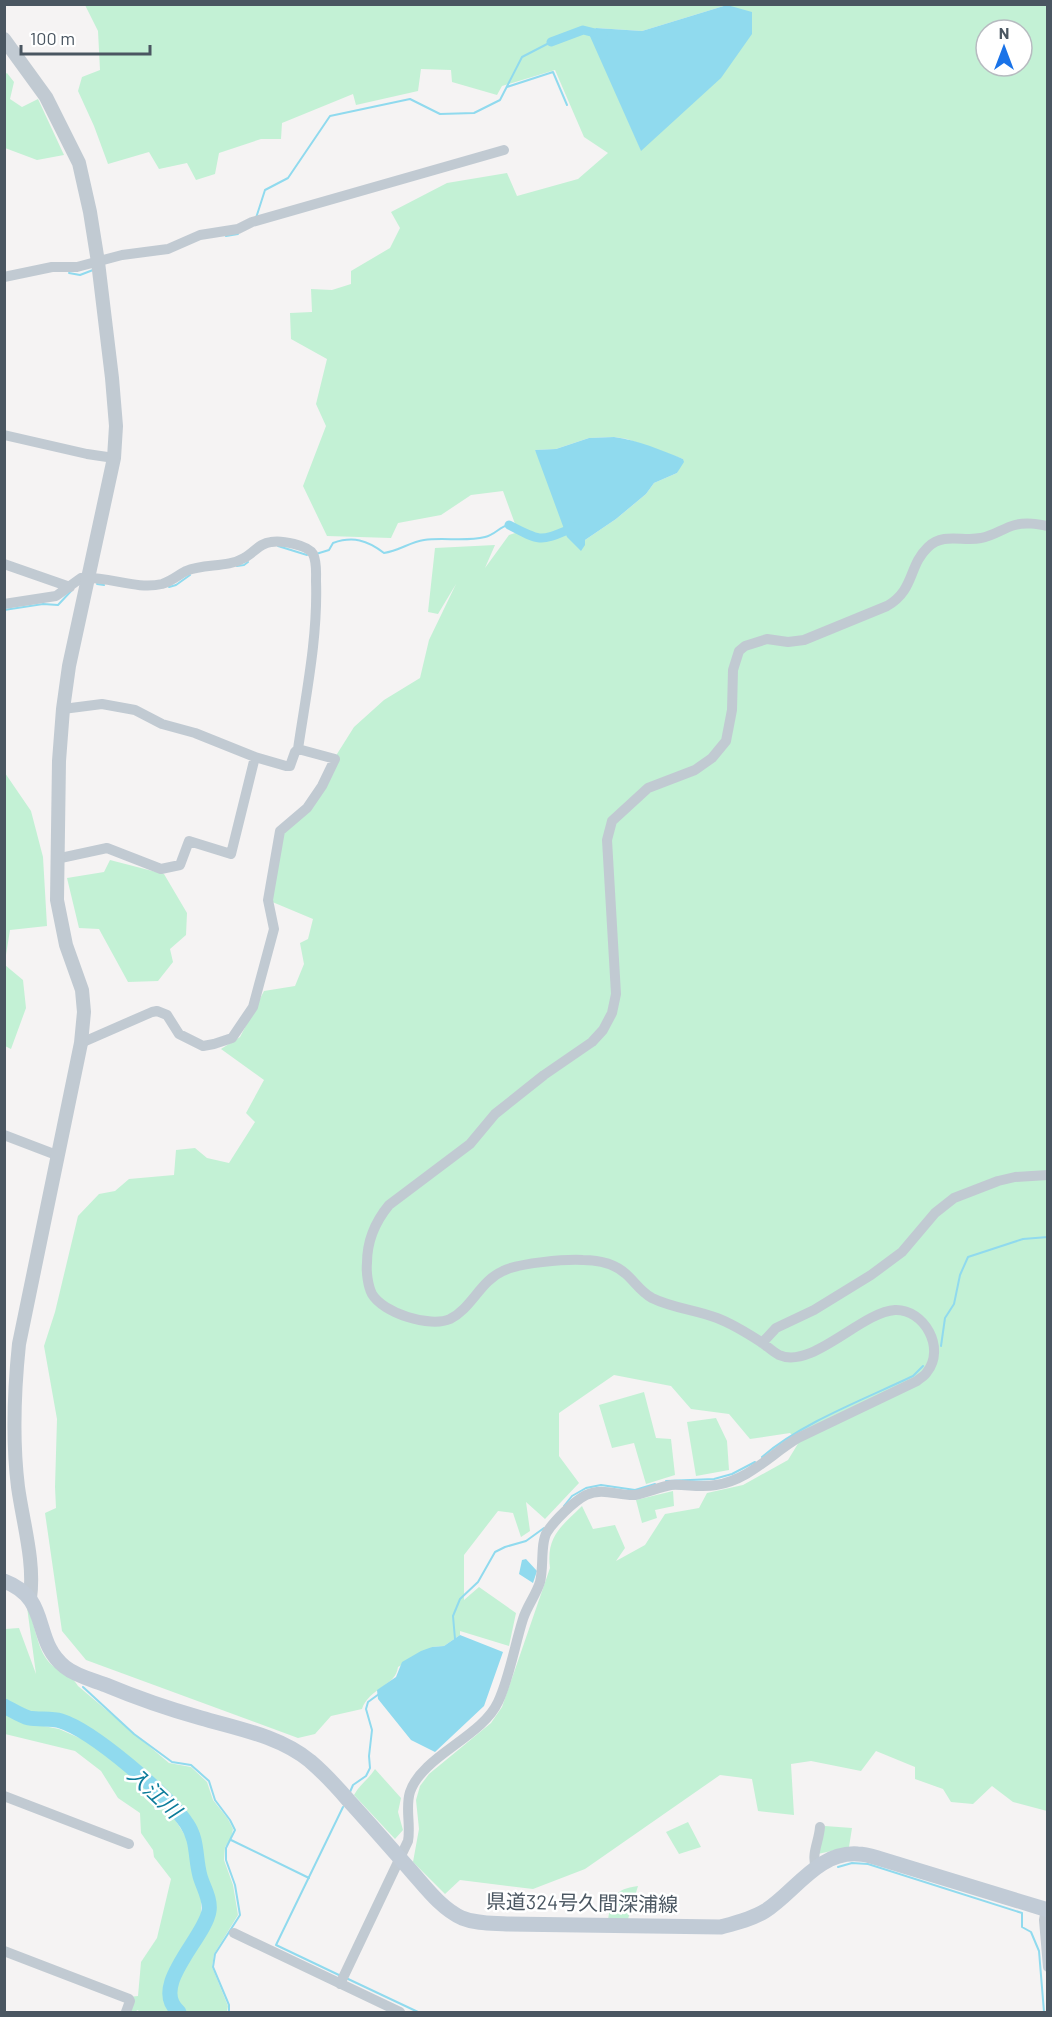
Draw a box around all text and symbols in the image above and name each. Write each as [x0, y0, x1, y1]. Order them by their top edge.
scale bar [21, 18, 150, 56]
north arrow [974, 18, 1034, 78]
text: N [999, 23, 1009, 42]
text: 100 m [30, 27, 75, 49]
water label: 入江川 [123, 1761, 188, 1824]
street label: 県道324号久間深浦線 [486, 1888, 678, 1916]

